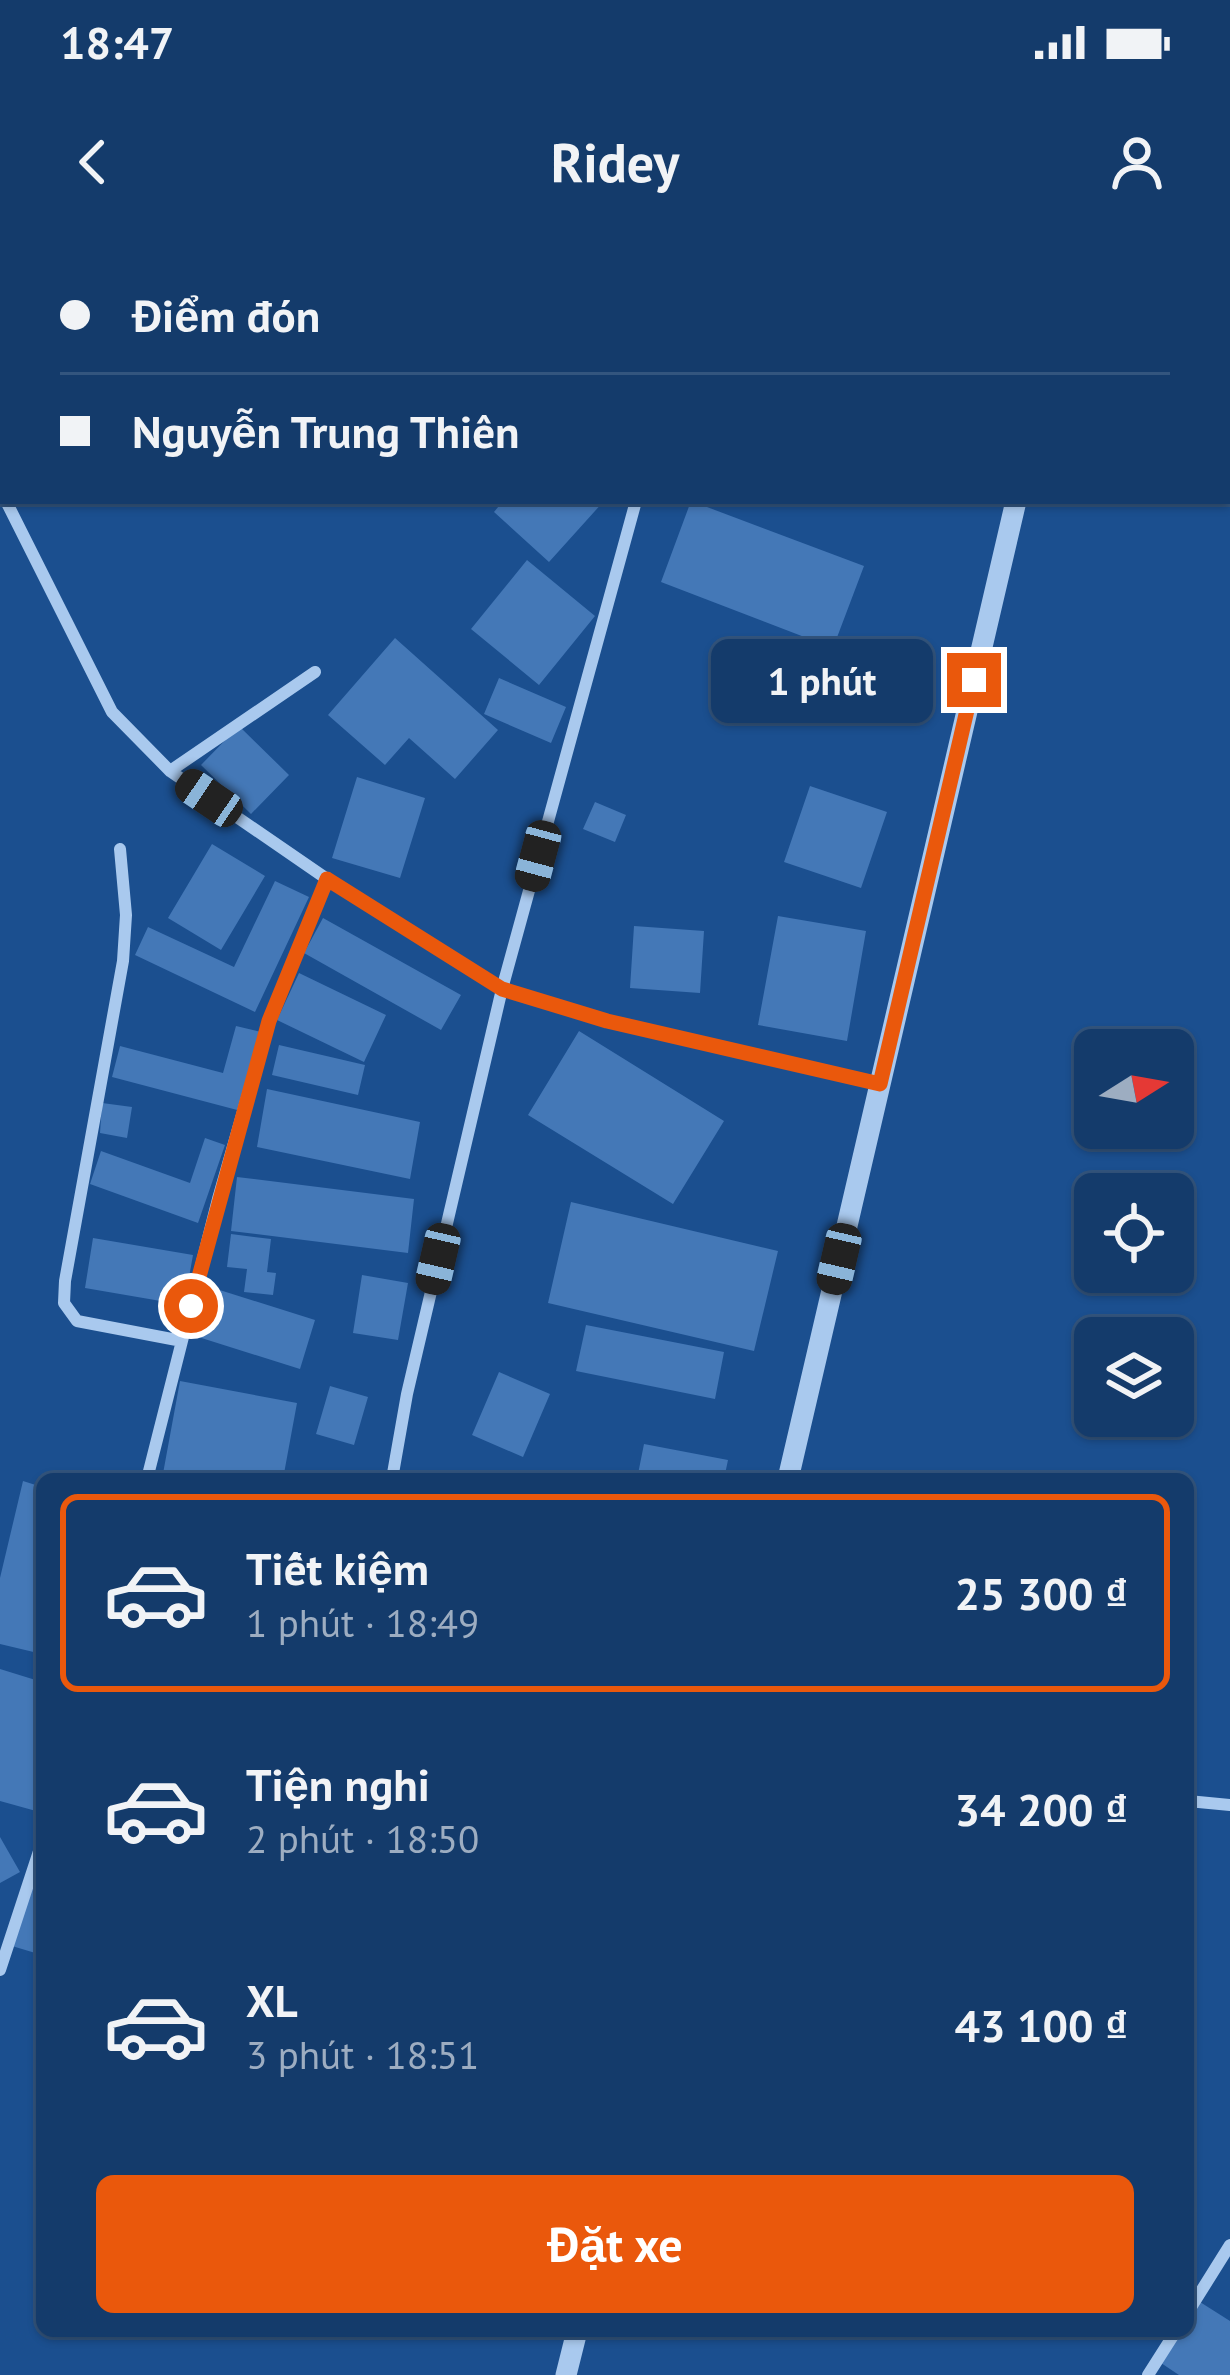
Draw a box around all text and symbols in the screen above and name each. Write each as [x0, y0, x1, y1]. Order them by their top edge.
text: 18:47 [60, 13, 174, 71]
text: Ridey [551, 127, 679, 197]
icon: back [60, 129, 126, 195]
icon: person [1104, 129, 1170, 195]
text: Điểm đón [132, 286, 320, 344]
text: Nguyễn Trung Thiên [132, 402, 520, 460]
callout: 1 phút [710, 638, 932, 722]
route end [947, 653, 1001, 707]
text: 1 phút [768, 655, 876, 706]
car [169, 763, 249, 833]
car [511, 817, 565, 895]
north arrow [1074, 1029, 1194, 1149]
map controls [1074, 1029, 1194, 1437]
button: locate [1074, 1173, 1194, 1293]
car [412, 1220, 464, 1298]
car [813, 1220, 865, 1298]
route start [164, 1279, 218, 1333]
button: layers [1074, 1317, 1194, 1437]
icon: car [102, 1539, 210, 1647]
text: Tiết kiệm [246, 1539, 429, 1597]
text: 25 300 ₫ [955, 1564, 1128, 1622]
text: 1 phút · 18:49 [246, 1597, 479, 1648]
icon: car [102, 1755, 210, 1863]
text: Tiện nghi [246, 1755, 430, 1813]
text: 34 200 ₫ [955, 1780, 1128, 1838]
text: 2 phút · 18:50 [246, 1813, 479, 1864]
icon: car [102, 1971, 210, 2079]
text: XL [246, 1971, 298, 2029]
text: 43 100 ₫ [955, 1996, 1128, 2054]
text: 3 phút · 18:51 [246, 2029, 479, 2080]
button: Đặt xe [96, 2175, 1134, 2313]

